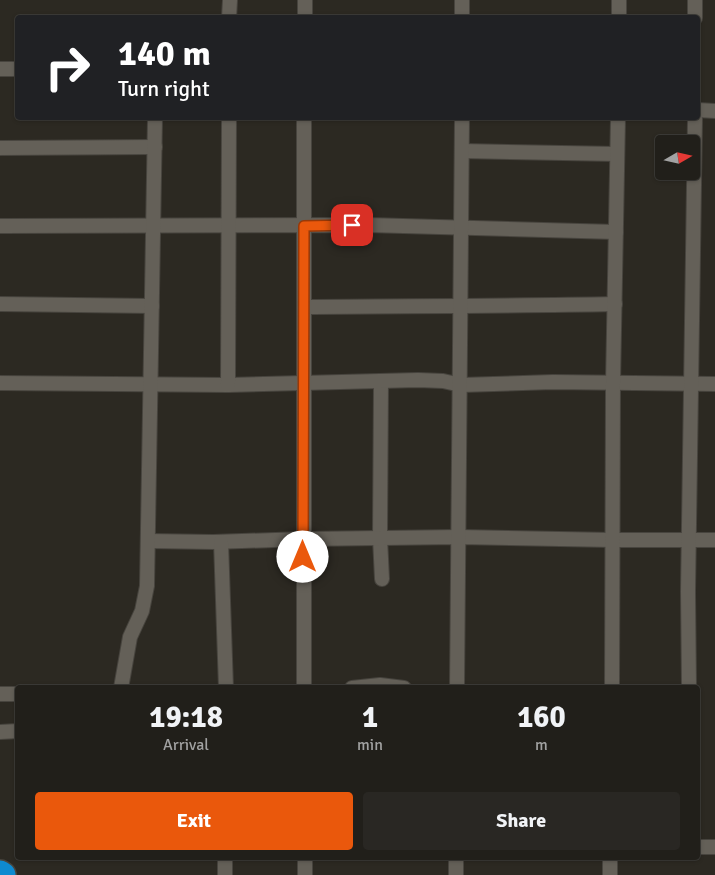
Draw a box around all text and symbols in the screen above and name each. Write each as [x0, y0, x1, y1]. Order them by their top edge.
text: 140 m [118, 32, 211, 75]
icon: right [35, 35, 100, 100]
text: Turn right [118, 75, 210, 102]
north arrow [655, 135, 700, 180]
map controls [655, 135, 700, 180]
pin [331, 204, 373, 246]
icon: arrive [338, 211, 366, 239]
position arrow [276, 530, 328, 582]
text: 19:18 [149, 699, 223, 736]
text: 1 [362, 699, 378, 736]
text: 160 [517, 699, 566, 736]
text: Arrival [163, 735, 209, 755]
text: min [357, 735, 383, 755]
text: m [535, 735, 548, 755]
button: Exit [35, 792, 353, 850]
button: Share [363, 792, 680, 850]

